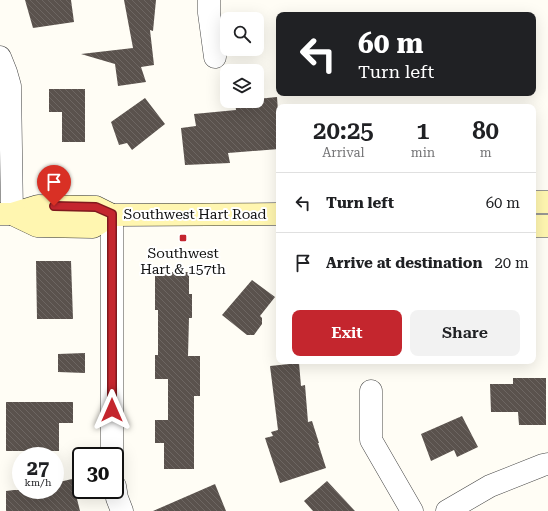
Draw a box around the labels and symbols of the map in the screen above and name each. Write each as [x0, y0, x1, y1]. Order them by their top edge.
pin [37, 165, 71, 206]
street label: Southwest Hart Road [123, 206, 267, 222]
marker: Southwest Hart & 157th [178, 233, 188, 243]
place label: Southwest Hart & 157th [140, 245, 226, 277]
position arrow [91, 389, 133, 431]
speed limit sign: 30 [72, 447, 124, 499]

